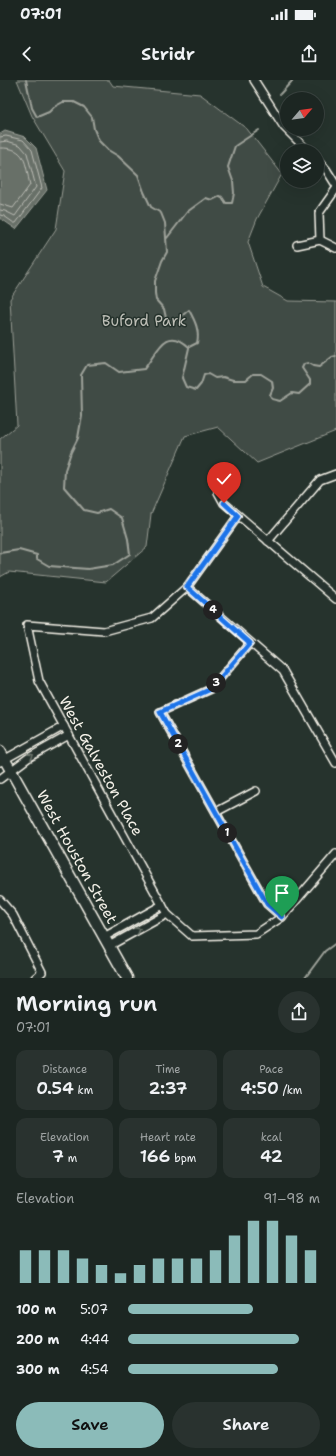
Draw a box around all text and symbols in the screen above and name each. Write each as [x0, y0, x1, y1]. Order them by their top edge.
text: 07:01 [20, 4, 62, 24]
text: Stridr [141, 42, 195, 66]
icon: back [16, 43, 38, 65]
icon: share [298, 43, 320, 65]
north arrow [280, 92, 324, 136]
map controls [280, 92, 324, 188]
button: layers [280, 144, 324, 188]
park label: Buford Park [102, 311, 186, 331]
pin [207, 462, 241, 503]
icon: check [213, 468, 235, 490]
pin: 4 [203, 600, 223, 620]
text: 4 [209, 602, 217, 617]
pin: 3 [206, 673, 226, 693]
text: 3 [212, 675, 220, 690]
street label: West Galveston Place [54, 693, 148, 839]
pin: 2 [168, 734, 188, 754]
text: 2 [174, 736, 182, 751]
one-way arrow [27, 754, 35, 761]
street label: West Houston Street [32, 787, 122, 927]
pin: 1 [217, 823, 237, 843]
text: 1 [224, 825, 230, 840]
pin [265, 876, 299, 917]
icon: arrive [271, 882, 293, 904]
one-way arrow [134, 928, 141, 935]
text: Morning run [16, 989, 157, 1018]
button: share [278, 991, 320, 1033]
text: 07:01 [16, 1019, 50, 1036]
text: Distance [42, 1062, 87, 1077]
text: Time [155, 1062, 181, 1077]
text: Pace [259, 1062, 283, 1077]
text: 0.54 [36, 1077, 74, 1099]
text: 2:37 [148, 1077, 188, 1099]
text: 4:50 [240, 1077, 279, 1099]
text: km [74, 1083, 93, 1098]
text: /km [279, 1083, 302, 1098]
text: Elevation [40, 1130, 89, 1145]
text: Heart rate [140, 1130, 196, 1145]
text: kcal [261, 1130, 282, 1145]
text: 7 [52, 1145, 64, 1167]
text: 166 [140, 1145, 170, 1167]
text: 42 [260, 1145, 283, 1167]
text: m [64, 1151, 77, 1166]
text: bpm [170, 1151, 196, 1166]
text: Elevation [16, 1190, 74, 1207]
text: 91–98 m [263, 1190, 320, 1207]
text: 100 m [16, 1301, 56, 1318]
text: 5:07 [80, 1301, 108, 1318]
text: 200 m [16, 1331, 59, 1348]
text: 4:44 [80, 1331, 109, 1348]
text: 300 m [16, 1361, 60, 1378]
text: 4:54 [80, 1361, 109, 1378]
button: Save [16, 1402, 164, 1448]
button: Share [172, 1402, 320, 1448]

